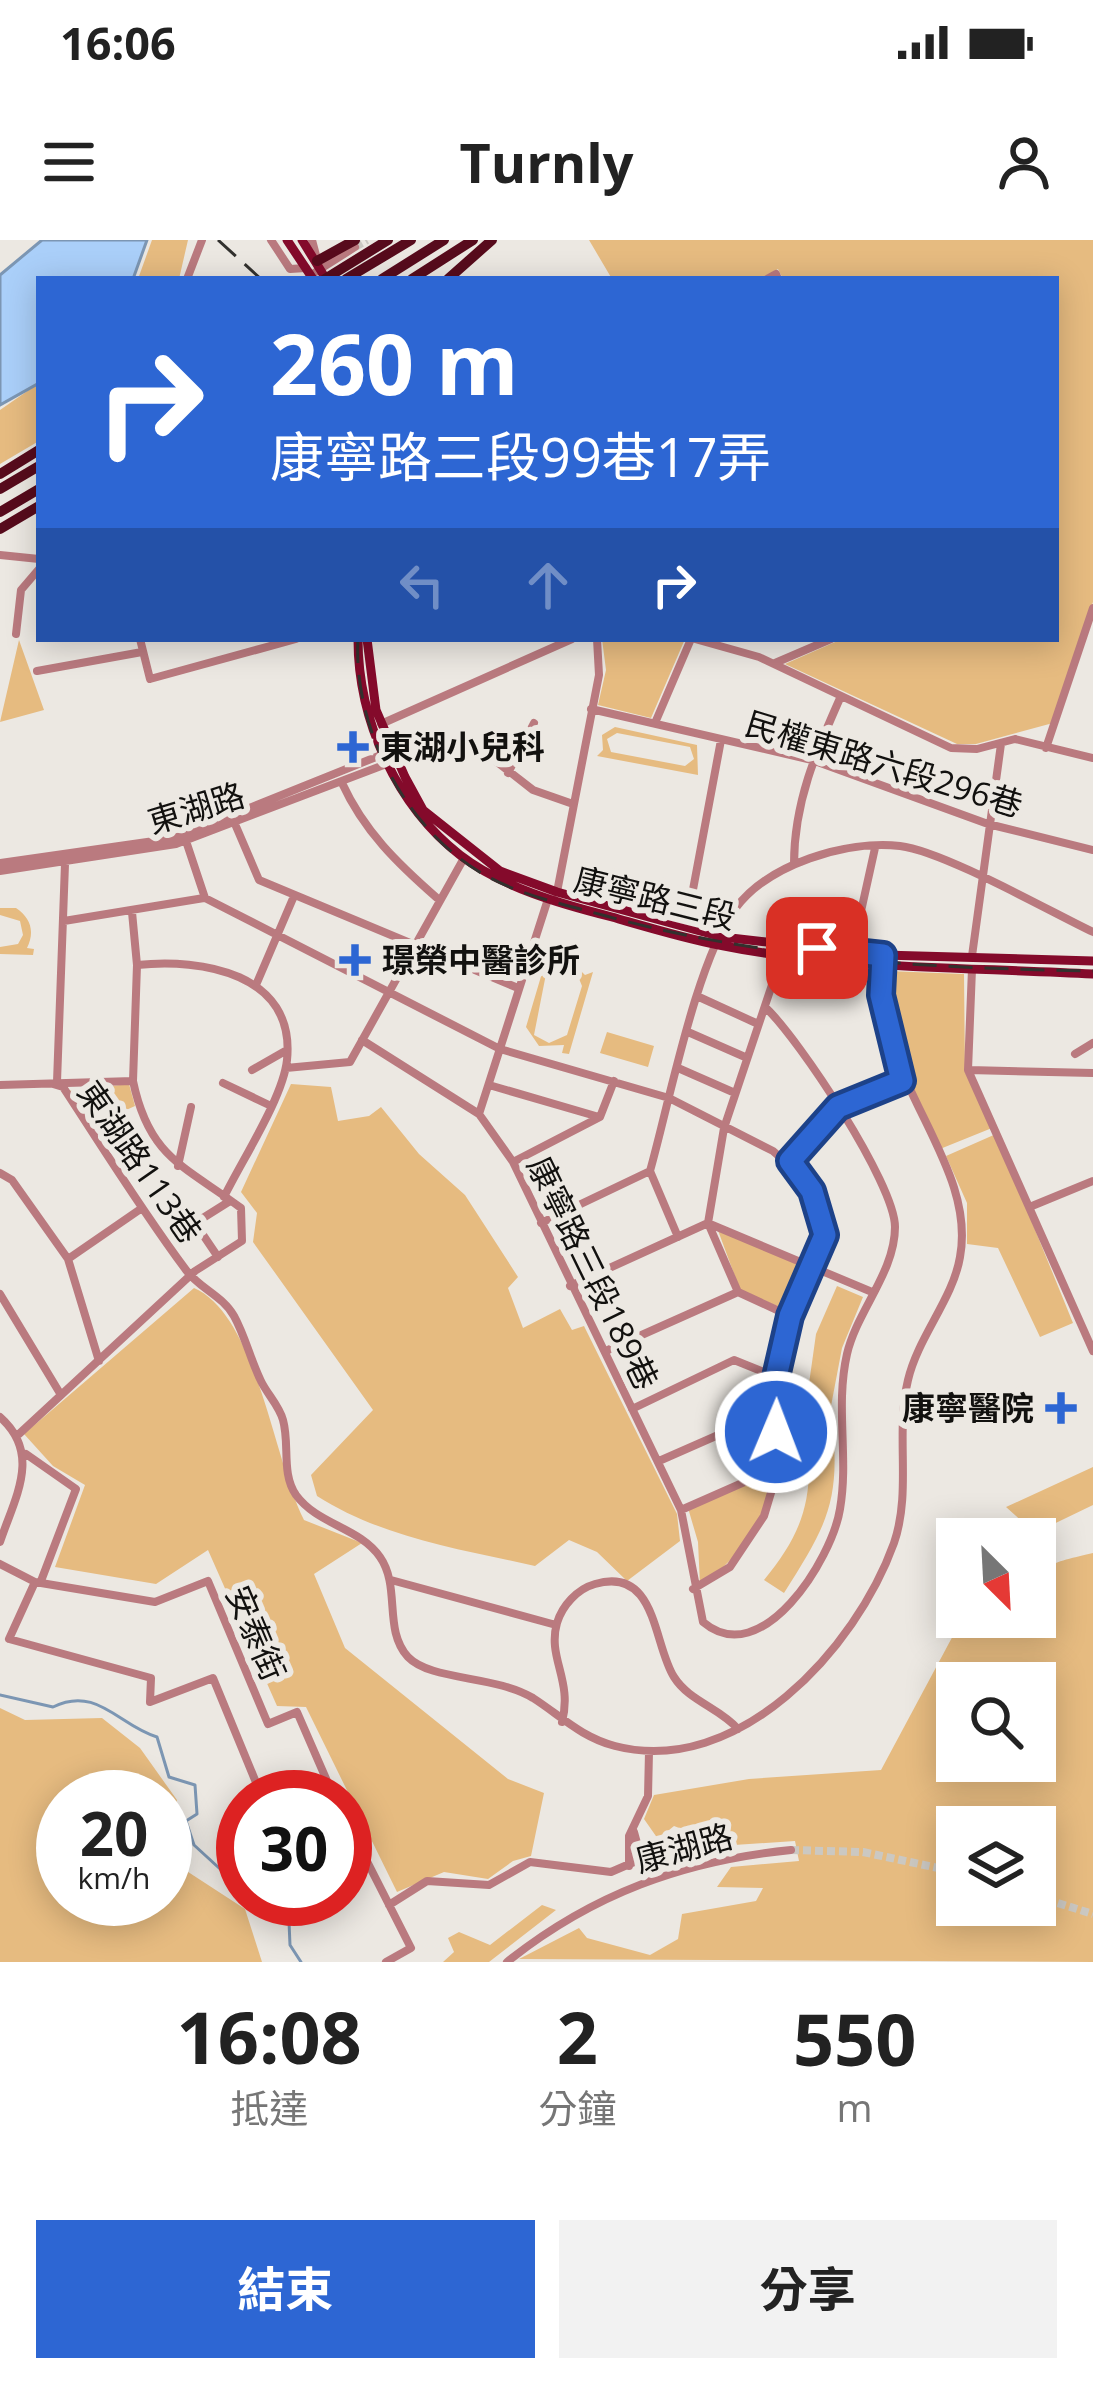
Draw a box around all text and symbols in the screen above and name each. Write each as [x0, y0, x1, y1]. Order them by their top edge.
text: 16:06 [60, 12, 176, 73]
text: Turnly [460, 125, 633, 199]
icon: menu [36, 129, 102, 195]
icon: person [991, 129, 1057, 195]
text: 260 m [270, 305, 518, 420]
icon: right [72, 324, 228, 480]
text: 康寧路三段99巷17弄 [270, 419, 772, 493]
icon: left [389, 552, 455, 618]
icon: ahead [515, 552, 581, 618]
icon: right [641, 552, 707, 618]
street label: 民權東路六段296巷 [740, 700, 1028, 827]
place label: 東湖小兒科 [380, 724, 545, 769]
marker: 東湖小兒科 [337, 731, 369, 763]
street label: 東湖路 [142, 772, 250, 844]
street label: 康寧路三段 [570, 856, 741, 939]
pin [766, 897, 868, 999]
icon: arrive [784, 915, 850, 981]
place label: 璟榮中醫診所 [382, 937, 580, 982]
marker: 璟榮中醫診所 [339, 944, 371, 976]
street label: 東湖路113巷 [68, 1072, 213, 1252]
street label: 康寧路三段189巷 [517, 1148, 669, 1397]
position arrow [713, 1369, 839, 1495]
place label: 康寧醫院 [902, 1385, 1034, 1430]
marker: 康寧醫院 [1045, 1392, 1077, 1424]
north arrow [936, 1518, 1056, 1638]
map controls [936, 1518, 1056, 1926]
street label: 安泰街 [216, 1578, 297, 1687]
button: search [936, 1662, 1056, 1782]
speed limit sign: 30 [216, 1770, 372, 1926]
text: 20 [80, 1792, 148, 1874]
button: layers [936, 1806, 1056, 1926]
street label: 康湖路 [630, 1813, 738, 1882]
text: km/h [78, 1857, 150, 1898]
text: 16:08 [177, 1987, 362, 2085]
text: 2 [557, 1987, 598, 2085]
text: 550 [793, 1989, 916, 2087]
text: m [837, 2080, 873, 2133]
text: 抵達 [230, 2081, 308, 2134]
text: 分鐘 [538, 2081, 616, 2134]
button: 結束 [36, 2220, 535, 2358]
button: 分享 [559, 2220, 1057, 2358]

